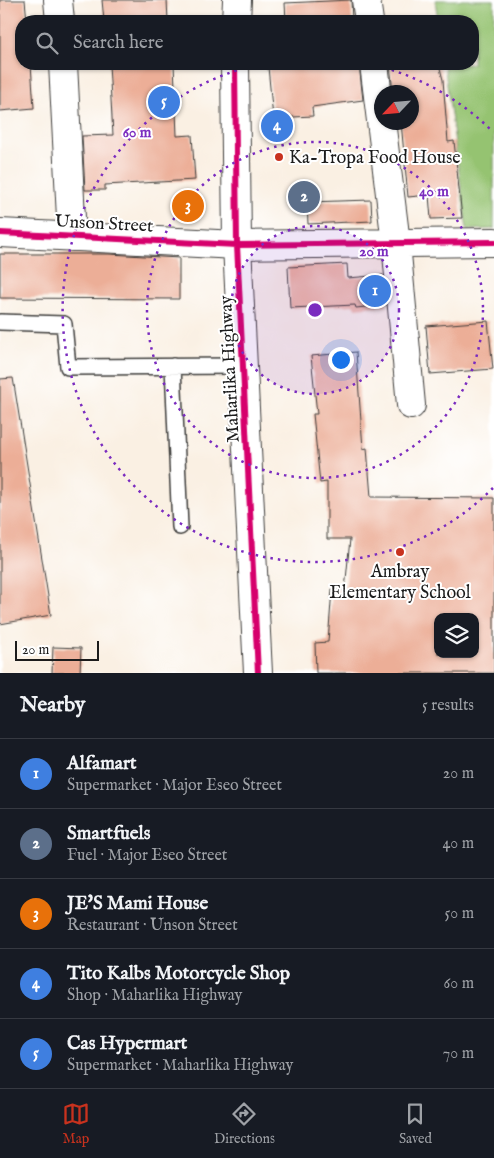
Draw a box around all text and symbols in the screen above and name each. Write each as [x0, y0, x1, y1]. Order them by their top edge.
search box [15, 15, 479, 70]
icon: search [33, 29, 61, 57]
text: Search here [73, 31, 164, 55]
pin: 5 [148, 83, 180, 121]
north arrow [374, 85, 419, 130]
pin: 4 [261, 107, 293, 145]
text: 60 m [123, 123, 152, 142]
place label: Ka-Tropa Food House [289, 147, 461, 170]
marker: Ka-Tropa Food House [273, 151, 285, 163]
pin: 2 [288, 178, 320, 216]
text: 40 m [419, 182, 449, 201]
pin: 3 [172, 187, 204, 225]
street label: Unson Street [54, 210, 154, 239]
text: 20 m [359, 242, 389, 261]
pin: 1 [359, 272, 391, 310]
street label: Maharlika Highway [215, 295, 246, 443]
centre of rings [306, 301, 324, 319]
your location [328, 347, 354, 373]
marker: Ambray Elementary School [394, 546, 406, 558]
place label: Ambray Elementary School [329, 561, 471, 605]
map controls [434, 613, 479, 658]
button: layers [434, 613, 479, 658]
scale bar [15, 638, 99, 661]
text: 20 m [22, 641, 49, 659]
text: Nearby [20, 692, 85, 719]
text: 5 results [422, 696, 474, 716]
text: Alfamart [67, 752, 137, 776]
text: 1 [33, 764, 39, 784]
text: 20 m [443, 764, 474, 784]
text: Supermarket · Major Eseo Street [67, 776, 282, 796]
text: Smartfuels [67, 822, 150, 846]
text: 2 [32, 834, 40, 854]
text: 40 m [442, 834, 474, 854]
text: Fuel · Major Eseo Street [67, 846, 227, 866]
text: JE'S Mami House [67, 892, 208, 916]
text: 3 [33, 904, 39, 924]
text: 50 m [445, 904, 474, 924]
text: Restaurant · Unson Street [67, 916, 238, 936]
text: Tito Kalbs Motorcycle Shop [67, 962, 290, 986]
text: 4 [32, 974, 40, 994]
text: 60 m [444, 974, 474, 994]
text: Shop · Maharlika Highway [67, 986, 242, 1006]
text: Cas Hypermart [67, 1032, 187, 1056]
text: 5 [33, 1044, 39, 1064]
text: 70 m [443, 1044, 474, 1064]
text: Supermarket · Maharlika Highway [67, 1056, 293, 1076]
tab: Map [62, 1100, 90, 1148]
tab: Directions [214, 1100, 275, 1148]
tab: Saved [399, 1100, 432, 1148]

